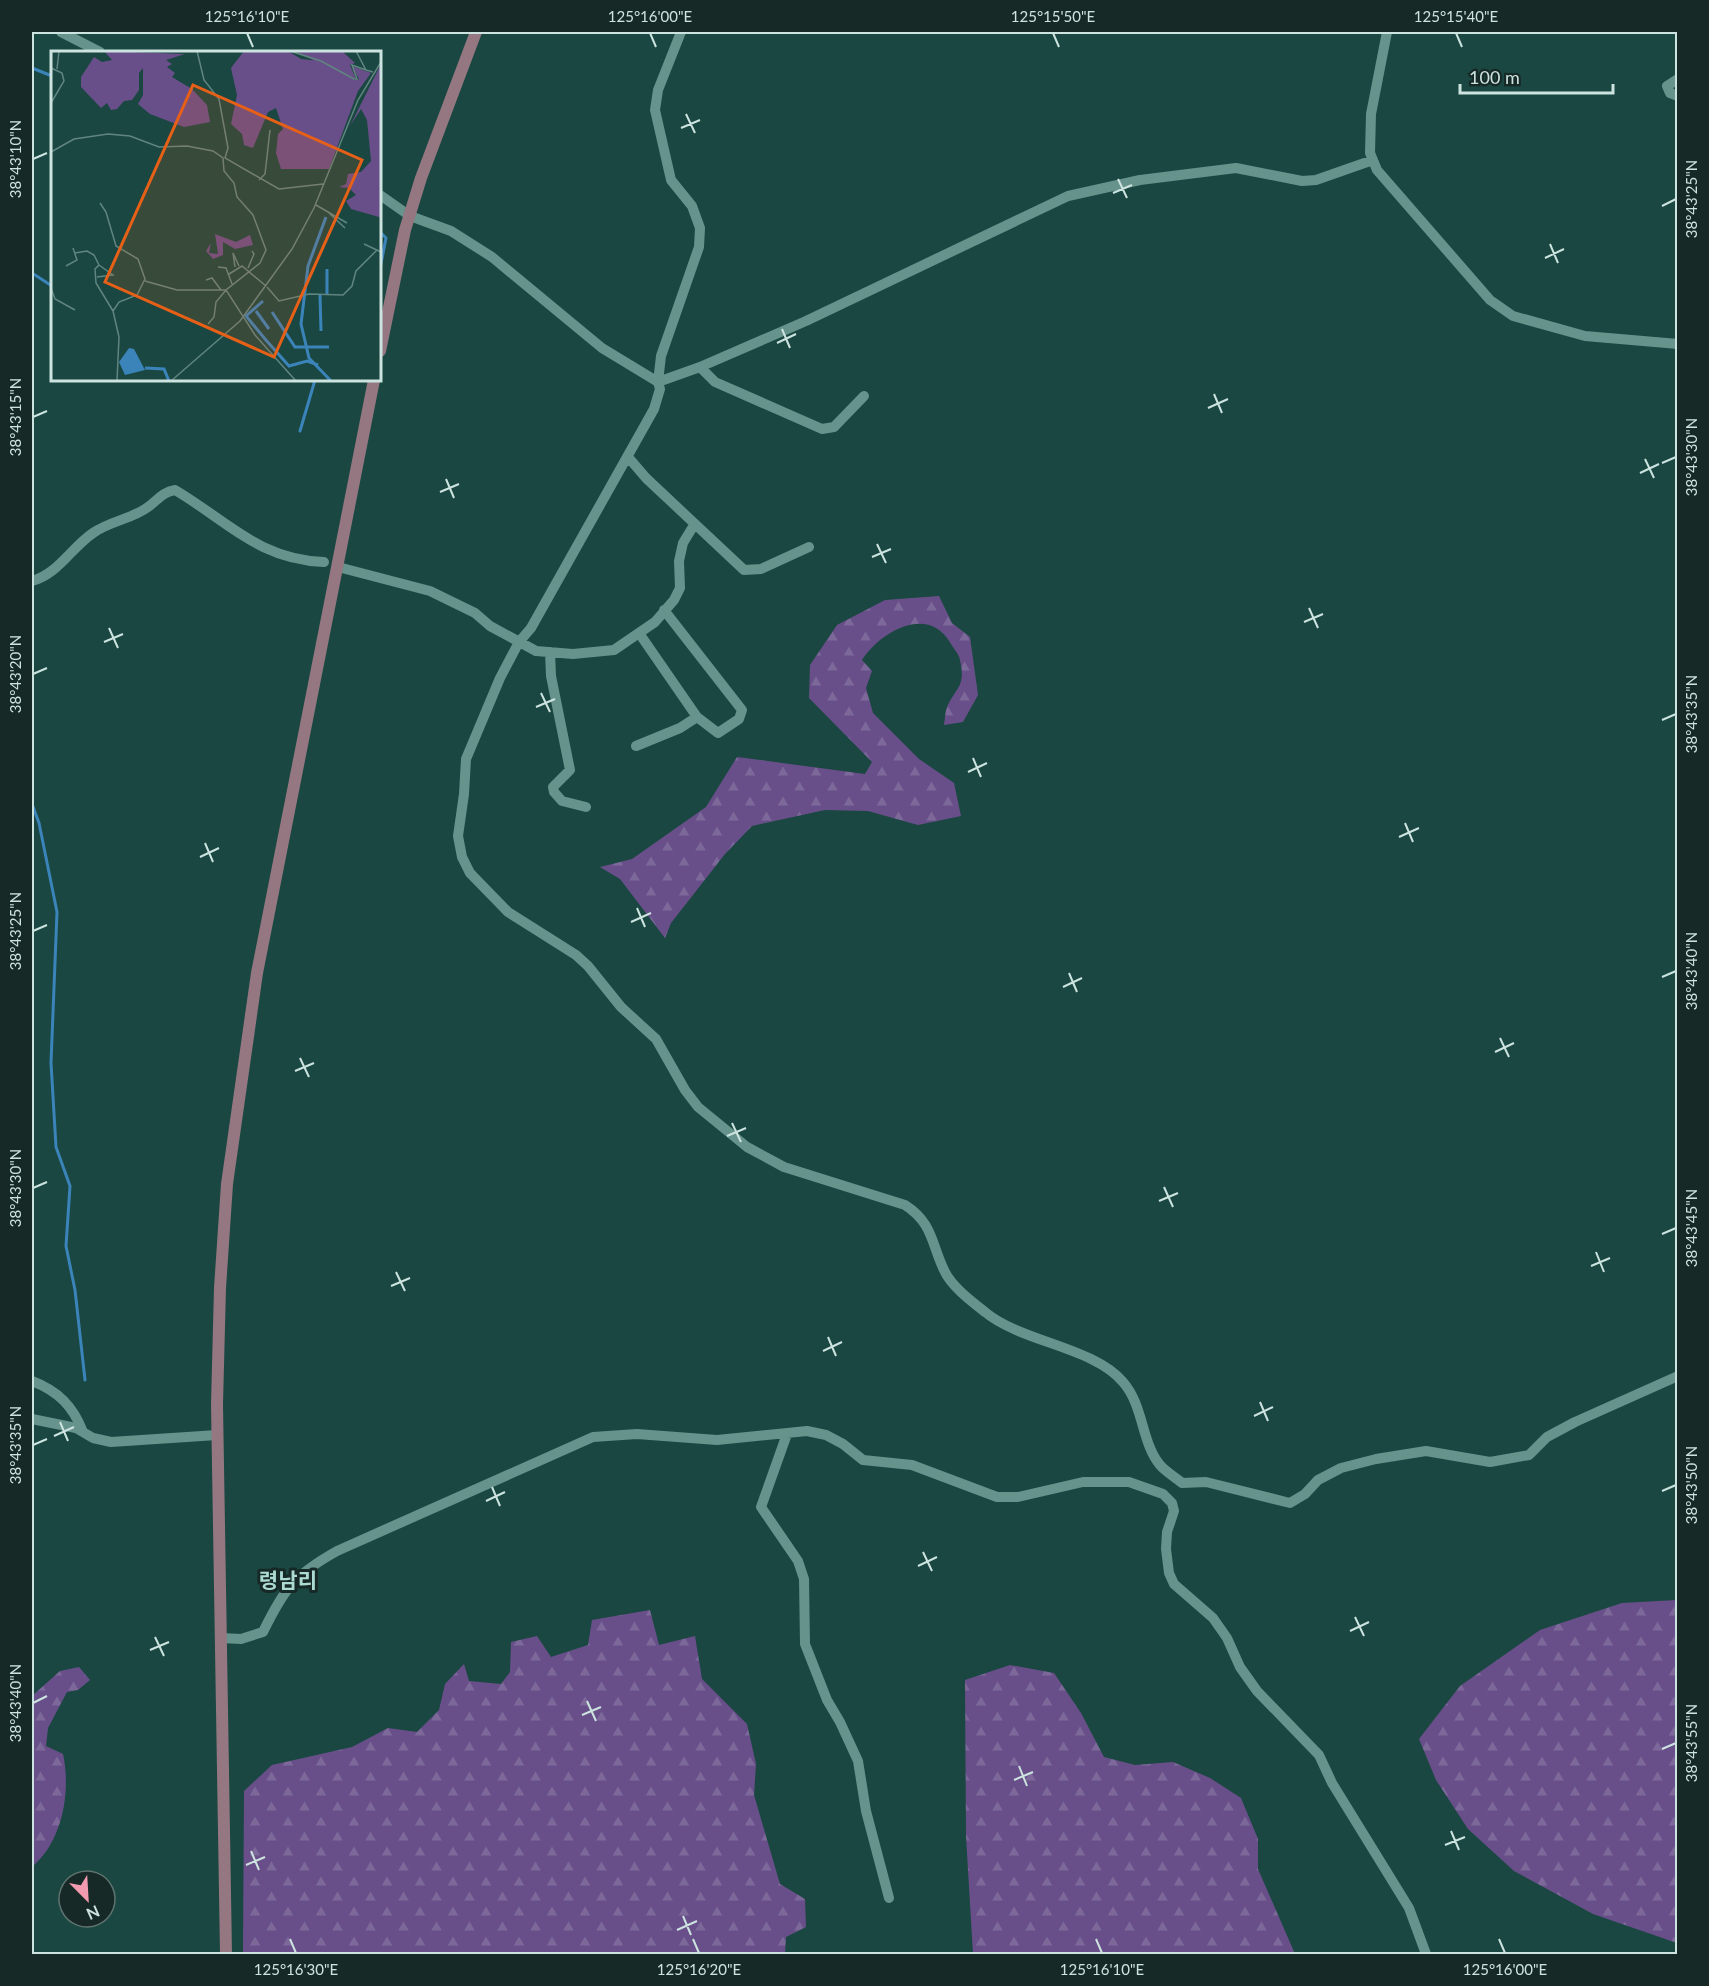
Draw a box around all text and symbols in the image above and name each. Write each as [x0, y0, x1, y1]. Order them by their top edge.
text: 125°16'10"E [205, 7, 289, 25]
text: 125°16'00"E [608, 7, 692, 25]
text: 125°15'50"E [1011, 7, 1095, 25]
text: 125°15'40"E [1414, 7, 1498, 25]
inset map [51, 51, 381, 381]
scale bar [1460, 57, 1613, 95]
text: 100 m [1469, 66, 1520, 88]
text: 38°43'10"N [6, 120, 24, 198]
text: 38°43'25"N [1682, 160, 1700, 238]
text: 38°43'15"N [6, 378, 24, 456]
text: 38°43'30"N [1682, 418, 1700, 496]
text: 38°43'20"N [6, 635, 24, 713]
text: 38°43'35"N [1682, 675, 1700, 753]
text: 38°43'25"N [6, 892, 24, 970]
text: 38°43'40"N [1682, 932, 1700, 1010]
text: 38°43'30"N [6, 1149, 24, 1227]
text: 38°43'45"N [1682, 1189, 1700, 1267]
text: 38°43'35"N [6, 1406, 24, 1484]
text: 38°43'50"N [1682, 1446, 1700, 1524]
district label: 령남리 [259, 1567, 317, 1592]
text: 38°43'40"N [6, 1664, 24, 1742]
text: 38°43'55"N [1682, 1704, 1700, 1782]
north arrow [57, 1869, 117, 1929]
text: N [84, 1902, 103, 1924]
text: 125°16'30"E [254, 1960, 338, 1978]
text: 125°16'20"E [657, 1960, 741, 1978]
text: 125°16'10"E [1060, 1960, 1144, 1978]
text: 125°16'00"E [1463, 1960, 1547, 1978]

